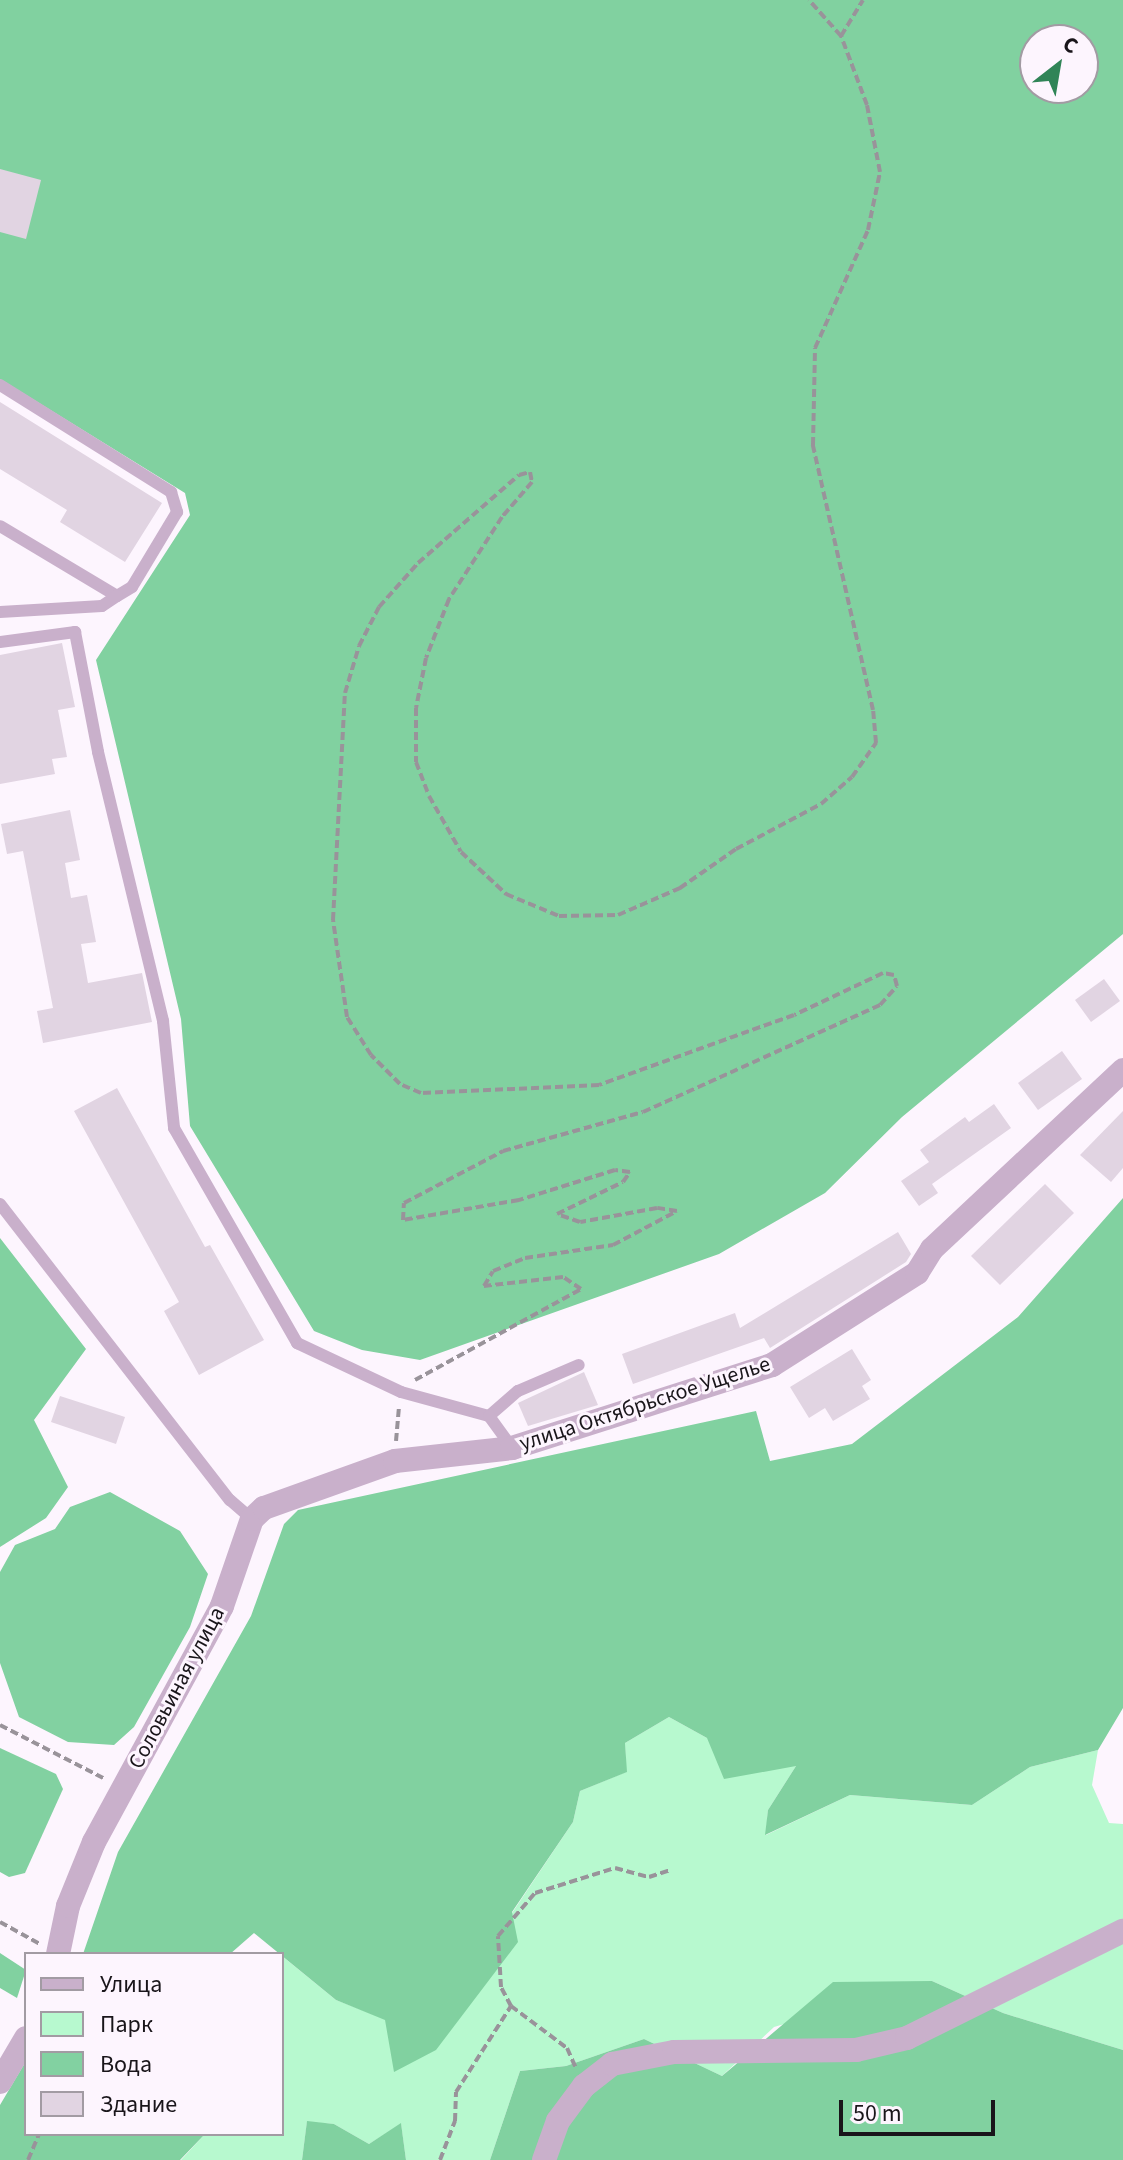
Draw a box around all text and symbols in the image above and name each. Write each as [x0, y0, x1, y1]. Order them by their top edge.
north arrow [1019, 24, 1099, 104]
text: С [1057, 28, 1084, 62]
street label: улица Октябрьское Ущелье [516, 1351, 774, 1457]
street label: Соловьиная улица [123, 1603, 231, 1773]
legend [24, 1952, 284, 2136]
text: Улица [100, 1967, 162, 2002]
text: Парк [100, 2007, 153, 2042]
text: Вода [100, 2047, 152, 2082]
scale bar [843, 2084, 999, 2134]
text: Здание [100, 2087, 177, 2122]
text: 50 m [853, 2096, 902, 2131]

